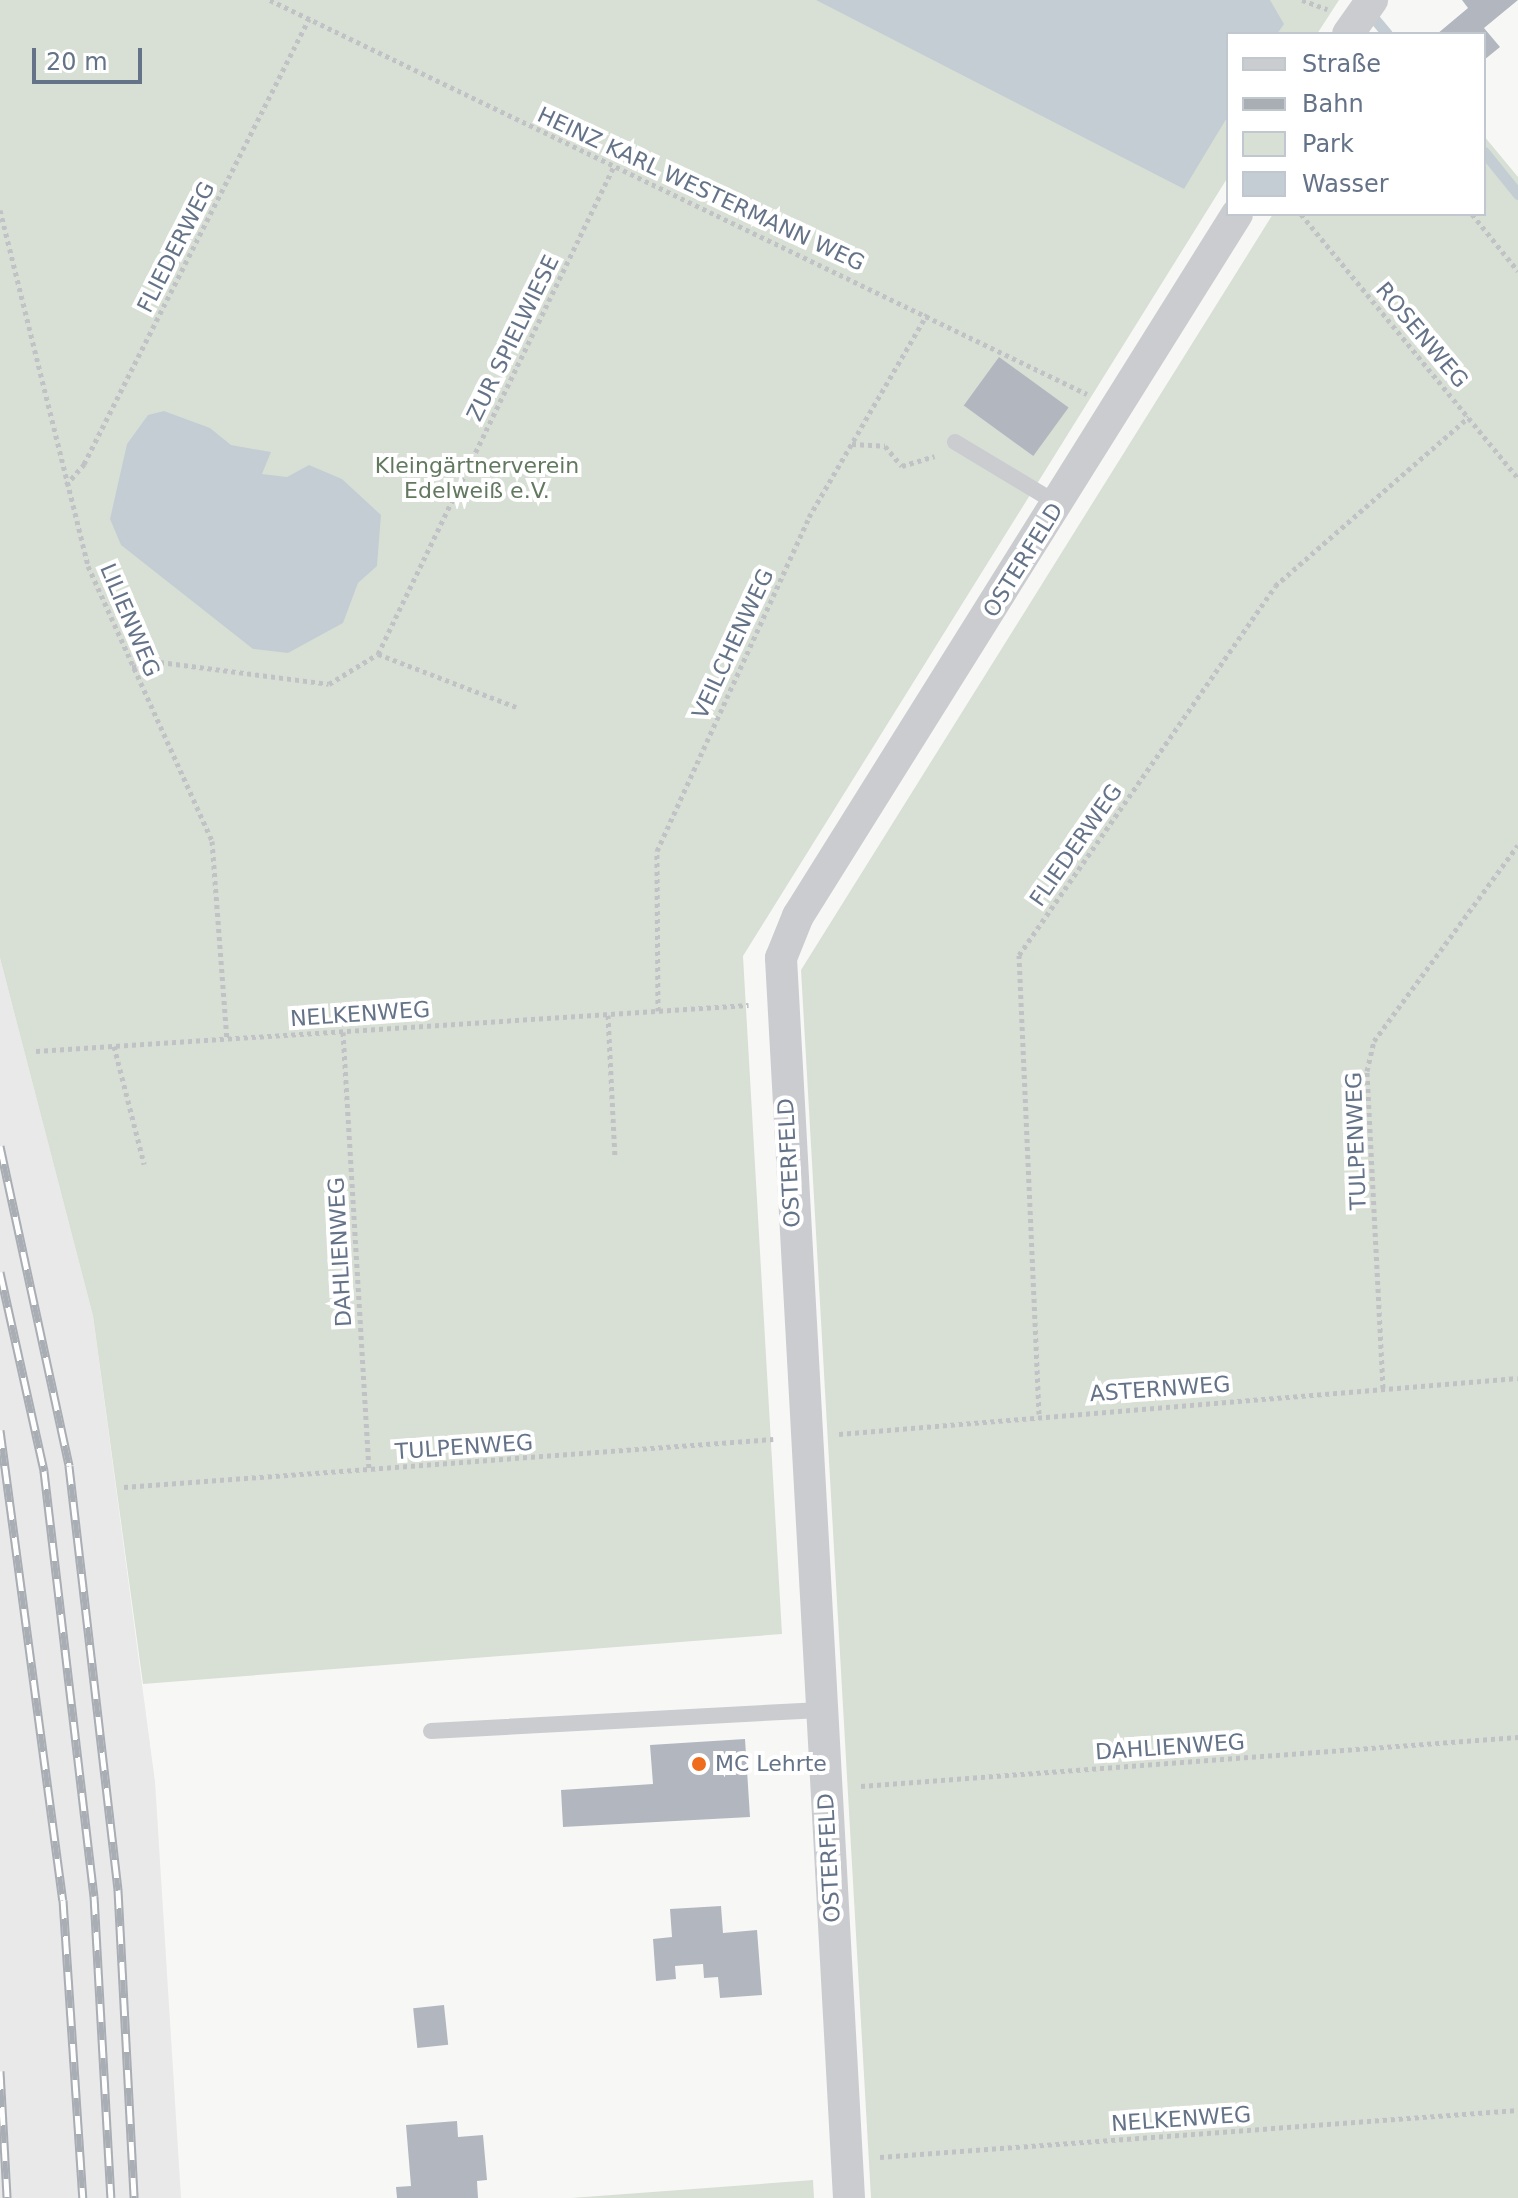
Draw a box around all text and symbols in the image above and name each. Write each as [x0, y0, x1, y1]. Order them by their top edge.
scale bar [36, 32, 146, 82]
legend [1226, 32, 1486, 216]
text: 20 m [46, 48, 108, 76]
text: Straße [1302, 50, 1381, 78]
text: Bahn [1302, 90, 1364, 118]
street label: HEINZ KARL WESTERMANN WEG [533, 101, 869, 277]
text: Park [1302, 130, 1354, 158]
text: Wasser [1302, 170, 1389, 198]
street label: FLIEDERWEG [132, 177, 220, 317]
street label: ZUR SPIELWIESE [461, 251, 565, 425]
street label: ROSENWEG [1370, 277, 1474, 393]
park label: Kleingärtnerverein Edelweiß e.V. [375, 452, 579, 504]
street label: OSTERFELD [977, 498, 1069, 622]
street label: LILIENWEG [94, 559, 166, 681]
street label: VEILCHENWEG [687, 565, 779, 723]
street label: FLIEDERWEG [1024, 779, 1128, 911]
street label: NELKENWEG [289, 996, 431, 1032]
street label: TULPENWEG [1340, 1072, 1372, 1210]
street label: OSTERFELD [772, 1098, 806, 1228]
street label: DAHLIENWEG [323, 1176, 357, 1328]
street label: ASTERNWEG [1089, 1371, 1231, 1407]
street label: TULPENWEG [394, 1429, 534, 1465]
street label: DAHLIENWEG [1094, 1729, 1246, 1765]
place label: MC Lehrte [715, 1751, 827, 1777]
marker: MC Lehrte [690, 1755, 708, 1773]
street label: OSTERFELD [812, 1793, 846, 1923]
street label: NELKENWEG [1110, 2101, 1252, 2137]

